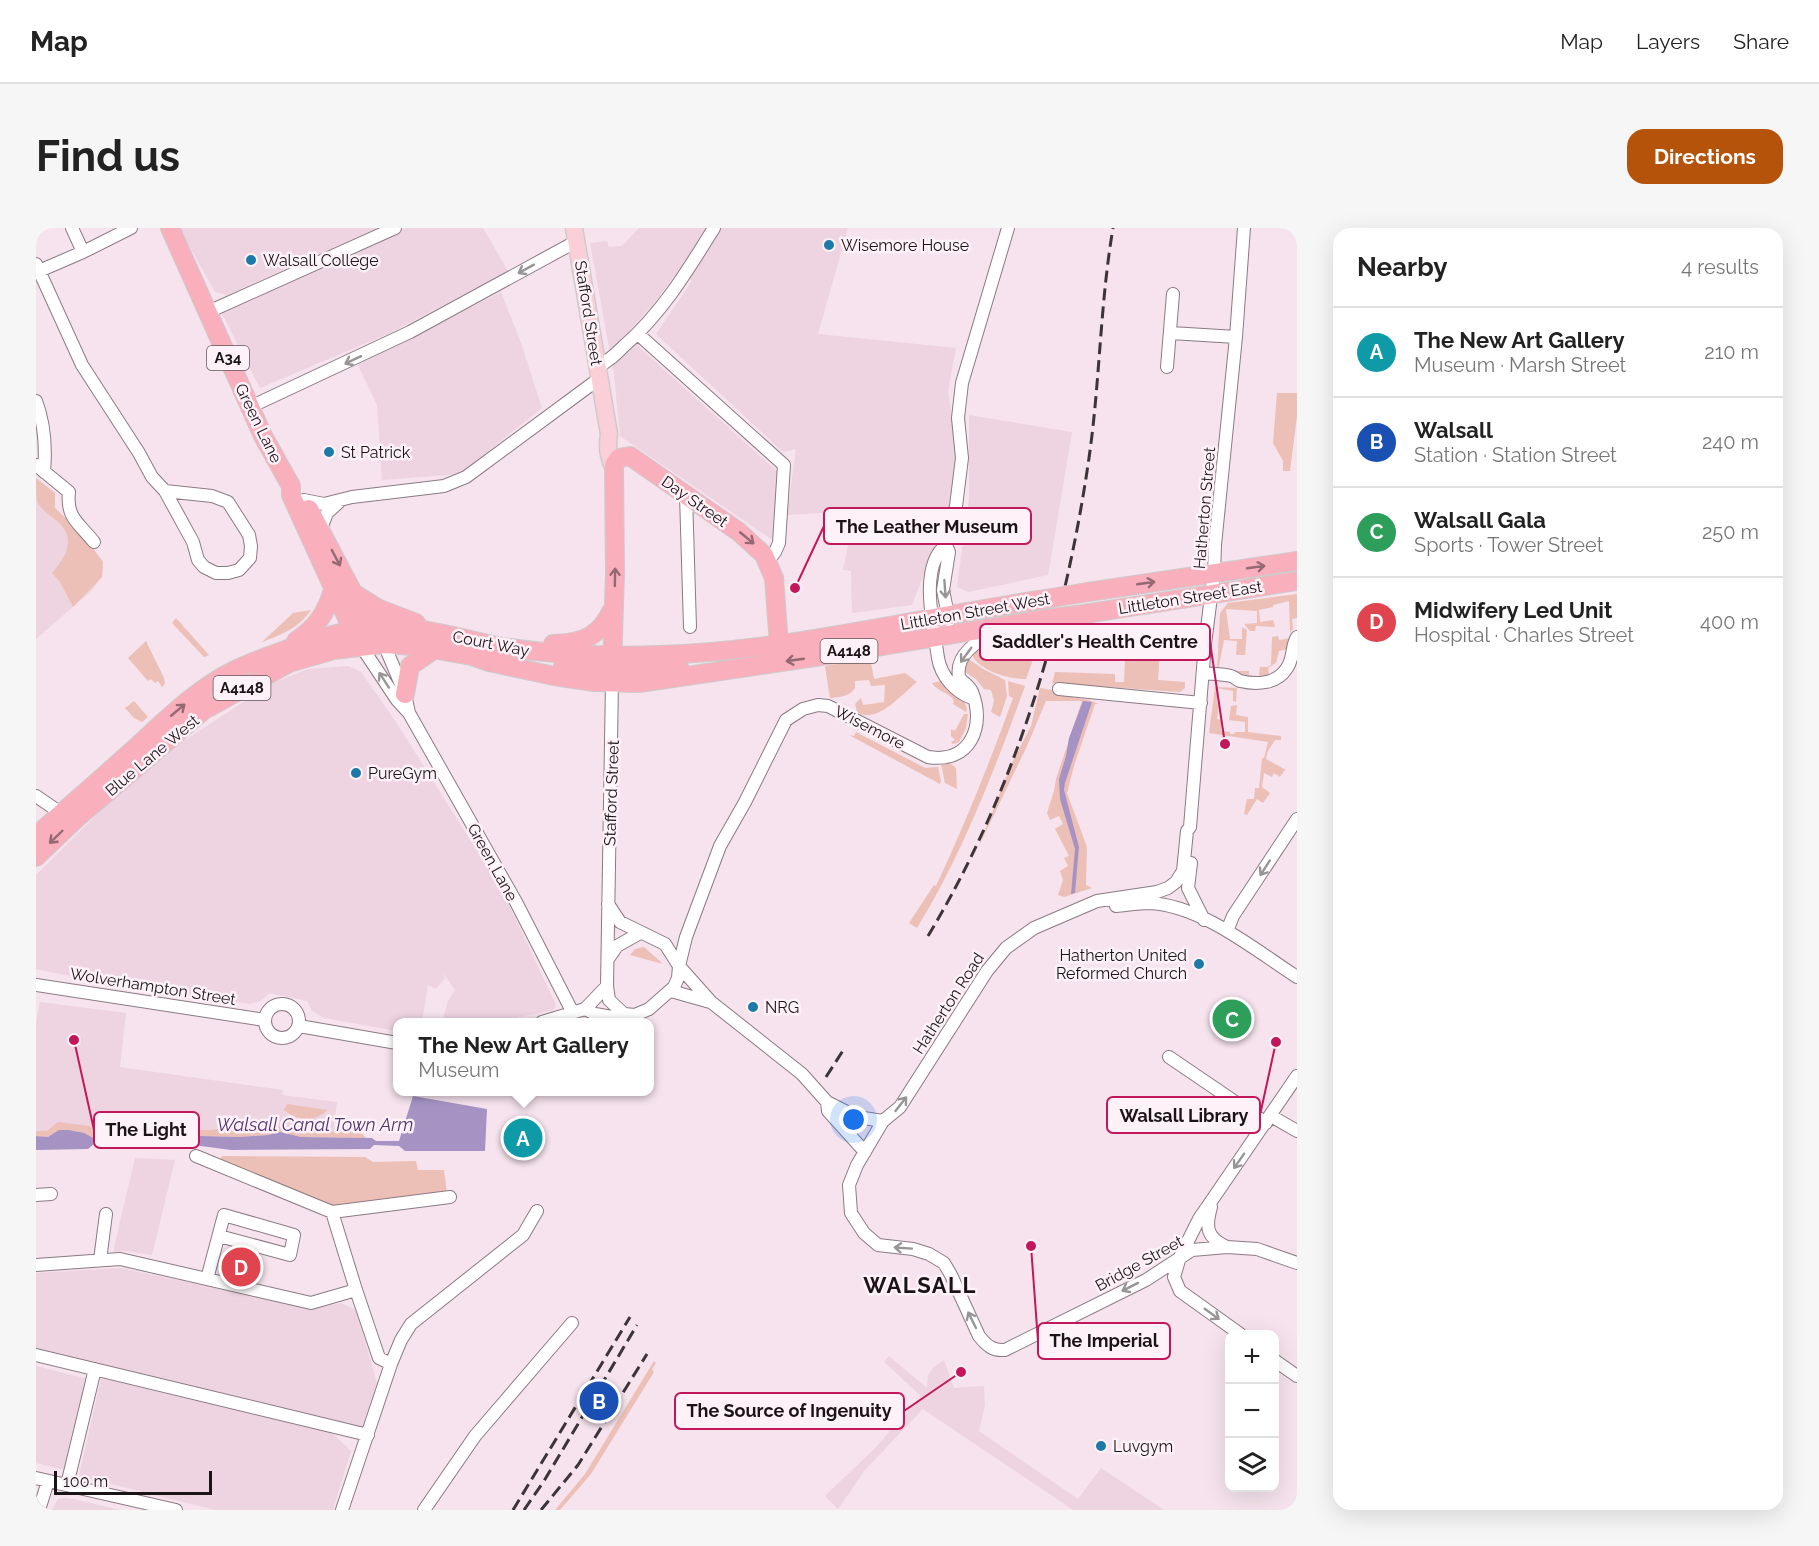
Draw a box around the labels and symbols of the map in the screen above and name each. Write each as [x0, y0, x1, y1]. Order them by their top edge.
place label: Wisemore House [841, 236, 969, 255]
marker: Wisemore House [822, 238, 836, 252]
place label: Walsall College [263, 251, 379, 270]
marker: Walsall College [244, 253, 258, 267]
street label: Stafford Street [571, 259, 606, 368]
one-way arrow [517, 264, 535, 275]
road number: A34 [207, 346, 249, 370]
one-way arrow [345, 355, 363, 367]
street label: Green Lane [231, 381, 286, 466]
place label: St Patrick [341, 443, 411, 462]
marker: St Patrick [322, 445, 336, 459]
street label: Hatherton Street [1190, 446, 1219, 570]
street label: Day Street [658, 472, 732, 532]
callout: The Leather Museum [824, 508, 1031, 544]
text: The Leather Museum [836, 516, 1018, 537]
one-way arrow [739, 531, 754, 545]
one-way arrow [331, 549, 342, 567]
one-way arrow [1245, 561, 1265, 572]
one-way arrow [609, 567, 621, 587]
street label: Littleton Street East [1117, 577, 1264, 618]
one-way arrow [1135, 578, 1155, 589]
one-way arrow [939, 579, 950, 599]
street label: Littleton Street West [899, 589, 1052, 634]
callout: Saddler's Health Centre [980, 624, 1210, 660]
street label: Court Way [451, 627, 531, 660]
text: Saddler's Health Centre [992, 631, 1198, 652]
road number: A4148 [820, 639, 878, 663]
one-way arrow [960, 647, 973, 663]
one-way arrow [786, 654, 806, 665]
one-way arrow [378, 673, 390, 689]
road number: A4148 [214, 676, 270, 700]
street label: Wisemore [831, 702, 908, 753]
one-way arrow [170, 703, 185, 717]
street label: Blue Lane West [102, 710, 204, 800]
street label: Stafford Street [600, 739, 623, 846]
place label: PureGym [368, 764, 437, 783]
marker: PureGym [349, 766, 363, 780]
street label: Green Lane [463, 820, 522, 904]
one-way arrow [49, 830, 64, 844]
one-way arrow [1259, 859, 1271, 876]
place label: Hatherton United Reformed Church [1056, 946, 1187, 983]
street label: Hatherton Road [909, 949, 988, 1057]
marker: Hatherton United Reformed Church [1192, 957, 1206, 971]
street label: Wolverhampton Street [69, 964, 238, 1009]
pin: C [1212, 996, 1252, 1042]
place label: NRG [765, 998, 799, 1017]
marker: NRG [746, 1000, 760, 1014]
one-way arrow [895, 1096, 908, 1112]
callout: Walsall Library [1107, 1097, 1260, 1133]
your location [839, 1105, 868, 1134]
text: Walsall Library [1119, 1105, 1249, 1126]
callout: The Light [94, 1112, 199, 1148]
water label: Walsall Canal Town Arm [217, 1114, 413, 1135]
pin: A [504, 1116, 542, 1160]
text: The Light [105, 1119, 187, 1140]
one-way arrow [1233, 1152, 1245, 1169]
street label: Bridge Street [1092, 1231, 1187, 1295]
one-way arrow [893, 1242, 913, 1253]
pin: D [222, 1244, 260, 1290]
district label: WALSALL [863, 1272, 977, 1298]
one-way arrow [1122, 1282, 1140, 1294]
one-way arrow [1204, 1307, 1220, 1320]
one-way arrow [965, 1311, 977, 1329]
callout: The Imperial [1038, 1323, 1170, 1359]
text: The Imperial [1050, 1330, 1159, 1351]
pin: B [580, 1378, 618, 1424]
callout: The Source of Ingenuity [675, 1393, 904, 1429]
text: The Source of Ingenuity [686, 1400, 892, 1421]
place label: Luvgym [1113, 1437, 1173, 1456]
marker: Luvgym [1094, 1439, 1108, 1453]
scale bar [54, 1468, 212, 1496]

